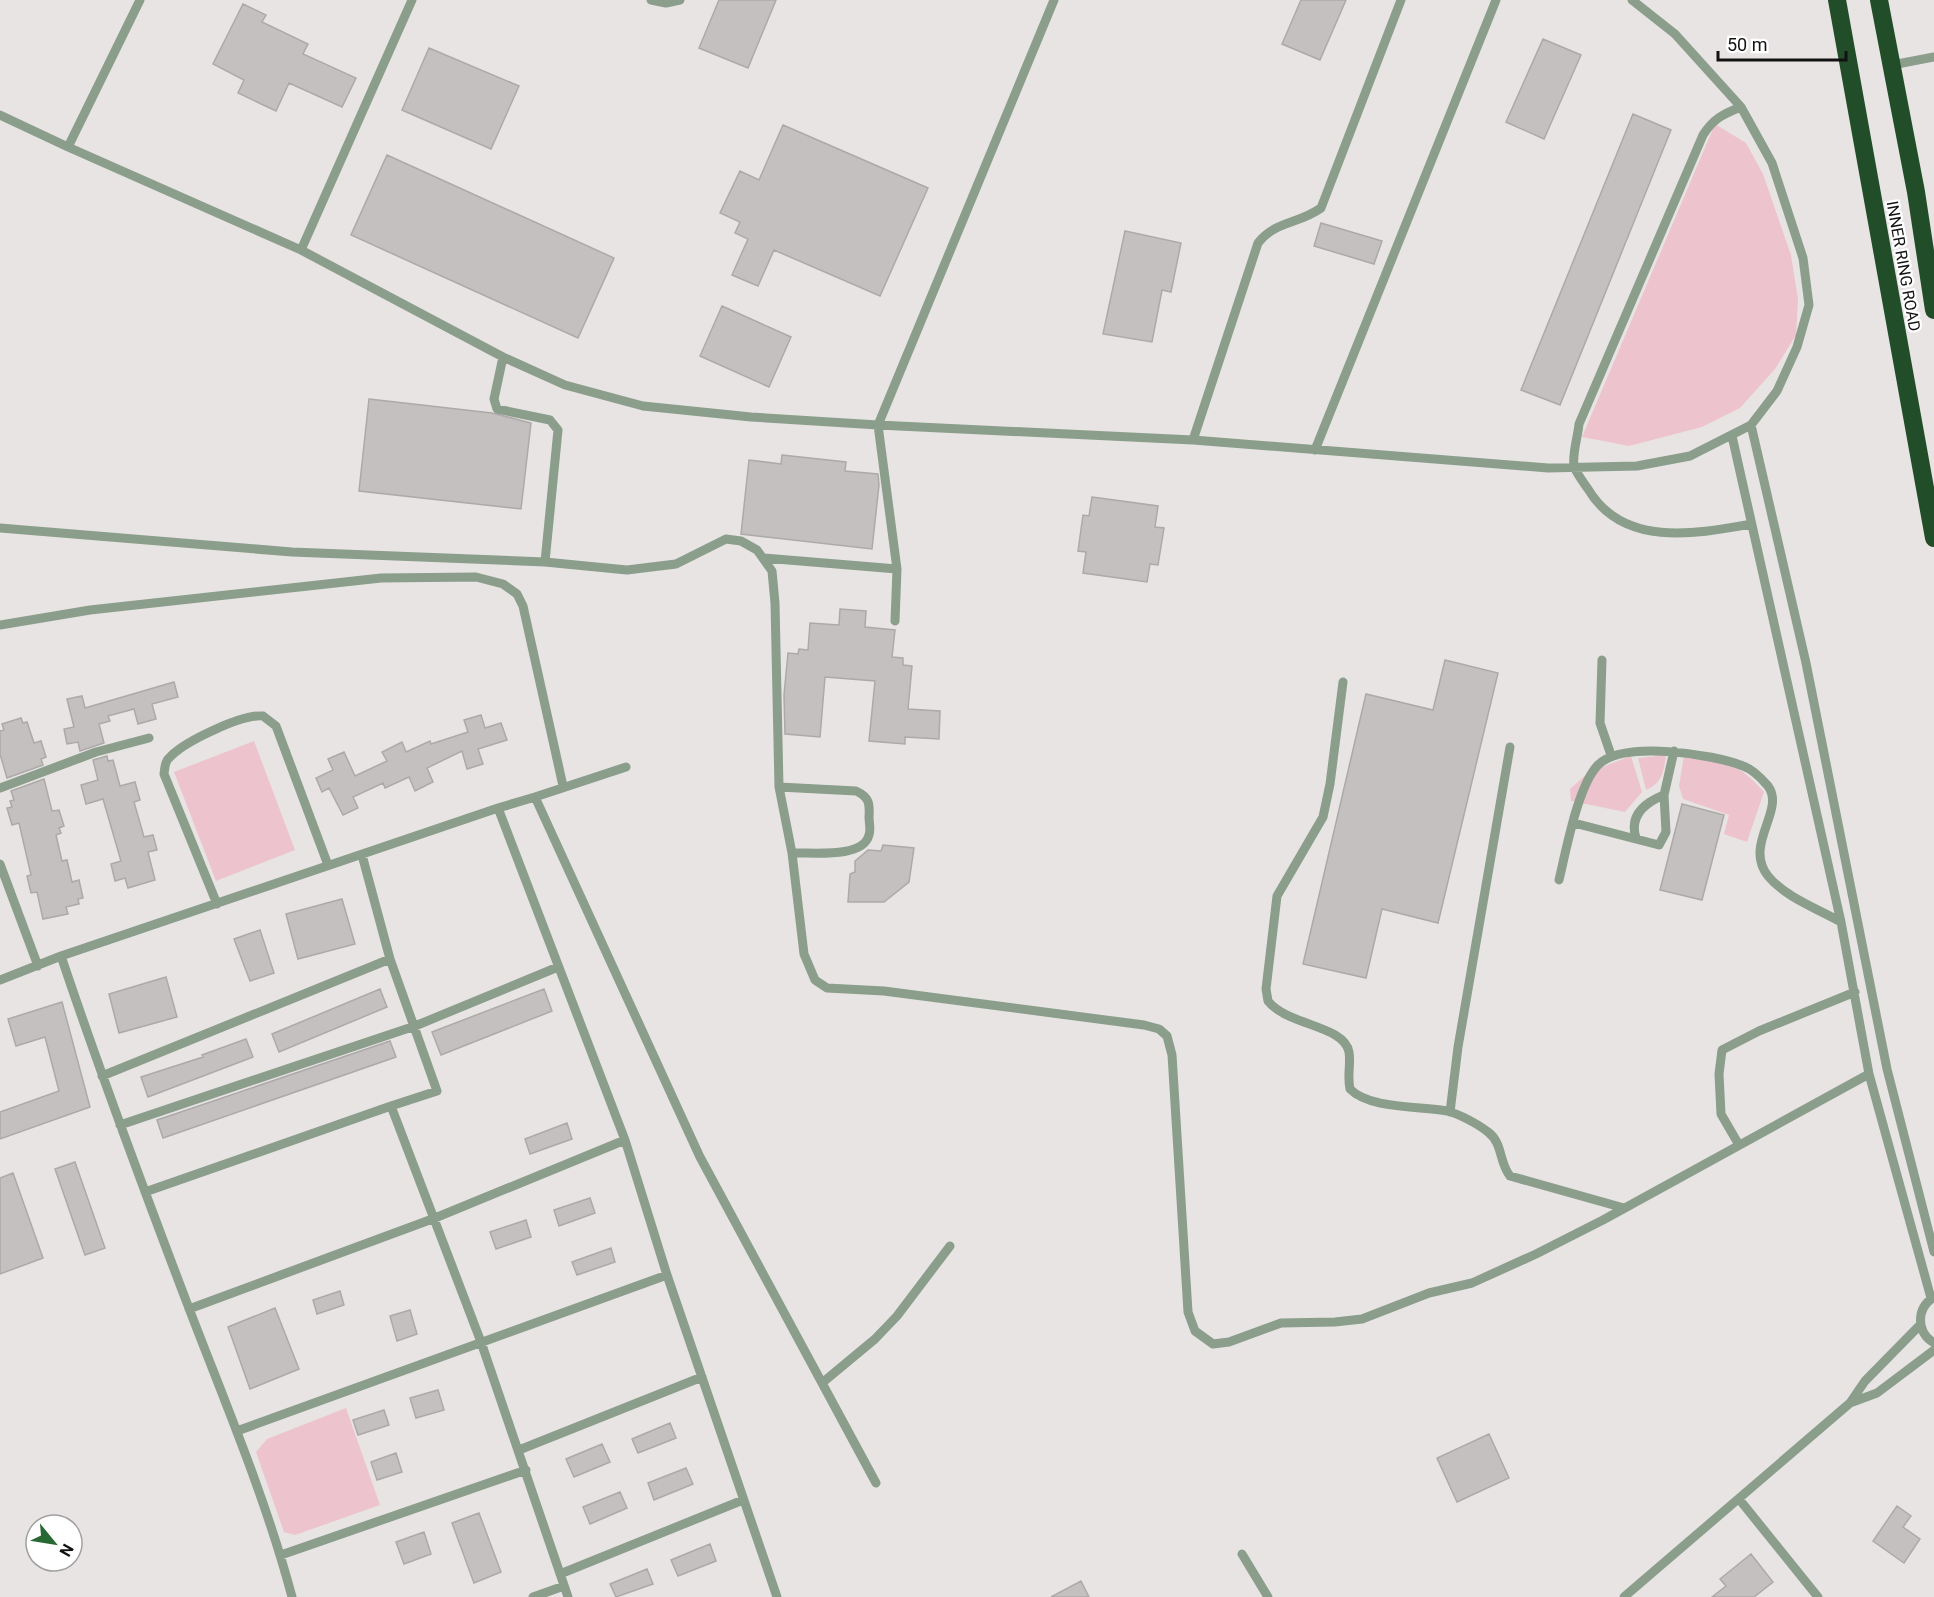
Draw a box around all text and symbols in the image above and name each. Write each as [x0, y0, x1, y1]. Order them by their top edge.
scale bar [1718, 24, 1846, 62]
text: 50 m [1727, 34, 1767, 55]
street label: INNER RING ROAD [1883, 199, 1924, 333]
north arrow [24, 1513, 84, 1573]
text: N [56, 1541, 78, 1560]

